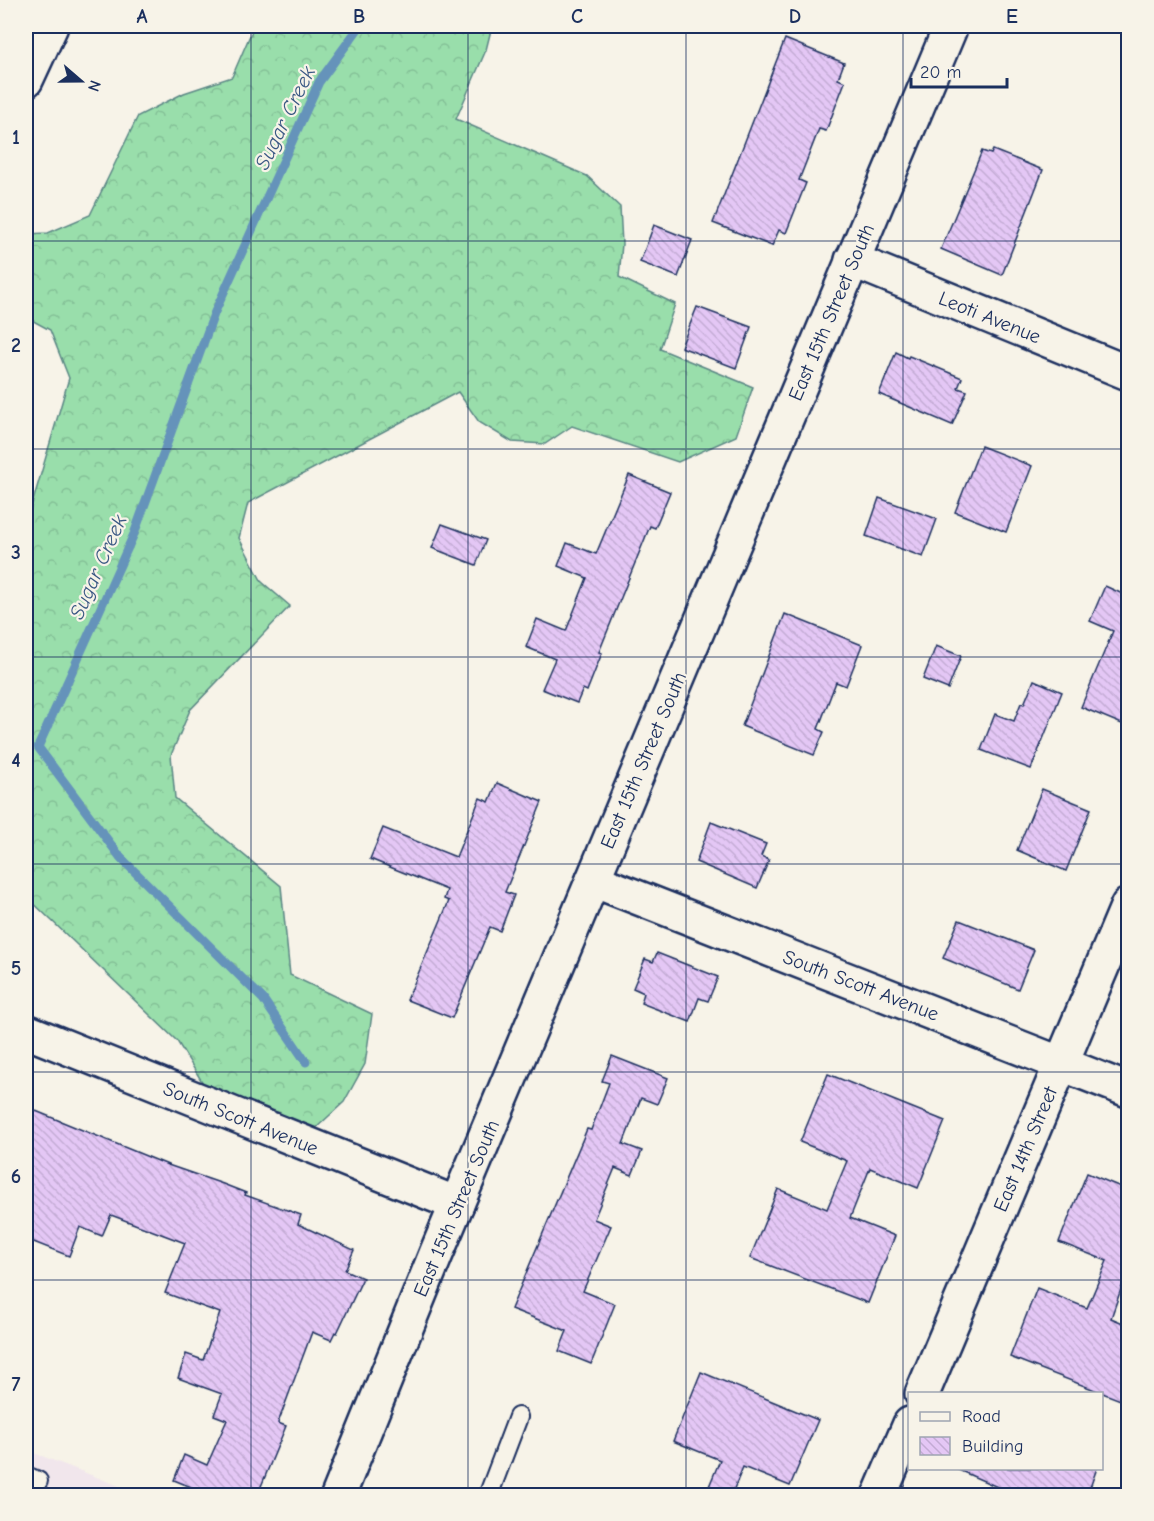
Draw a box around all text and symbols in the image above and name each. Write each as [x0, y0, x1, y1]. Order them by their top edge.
text: A [136, 5, 148, 28]
text: B [353, 5, 365, 28]
text: C [571, 5, 583, 28]
text: D [789, 5, 801, 28]
text: E [1006, 5, 1018, 28]
north arrow [51, 51, 111, 111]
scale bar [911, 51, 1007, 89]
water label: Sugar Creek [250, 62, 321, 173]
text: 20 m [920, 62, 961, 83]
text: N [84, 78, 104, 94]
text: 1 [12, 126, 20, 149]
street label: East 15th Street South [784, 220, 879, 404]
street label: Leoti Avenue [935, 287, 1044, 348]
text: 2 [11, 334, 21, 357]
water label: Sugar Creek [64, 510, 132, 623]
text: 3 [11, 541, 21, 564]
street label: East 15th Street South [596, 668, 691, 852]
text: 4 [11, 749, 21, 772]
street label: South Scott Avenue [780, 945, 942, 1026]
text: 5 [11, 957, 21, 980]
street label: South Scott Avenue [160, 1077, 322, 1160]
street label: East 14th Street [989, 1082, 1063, 1215]
street label: East 15th Street South [409, 1116, 504, 1300]
text: 6 [11, 1165, 21, 1188]
text: 7 [12, 1373, 21, 1396]
legend [908, 1392, 1103, 1470]
text: Road [962, 1406, 1001, 1427]
text: Building [962, 1436, 1024, 1457]

